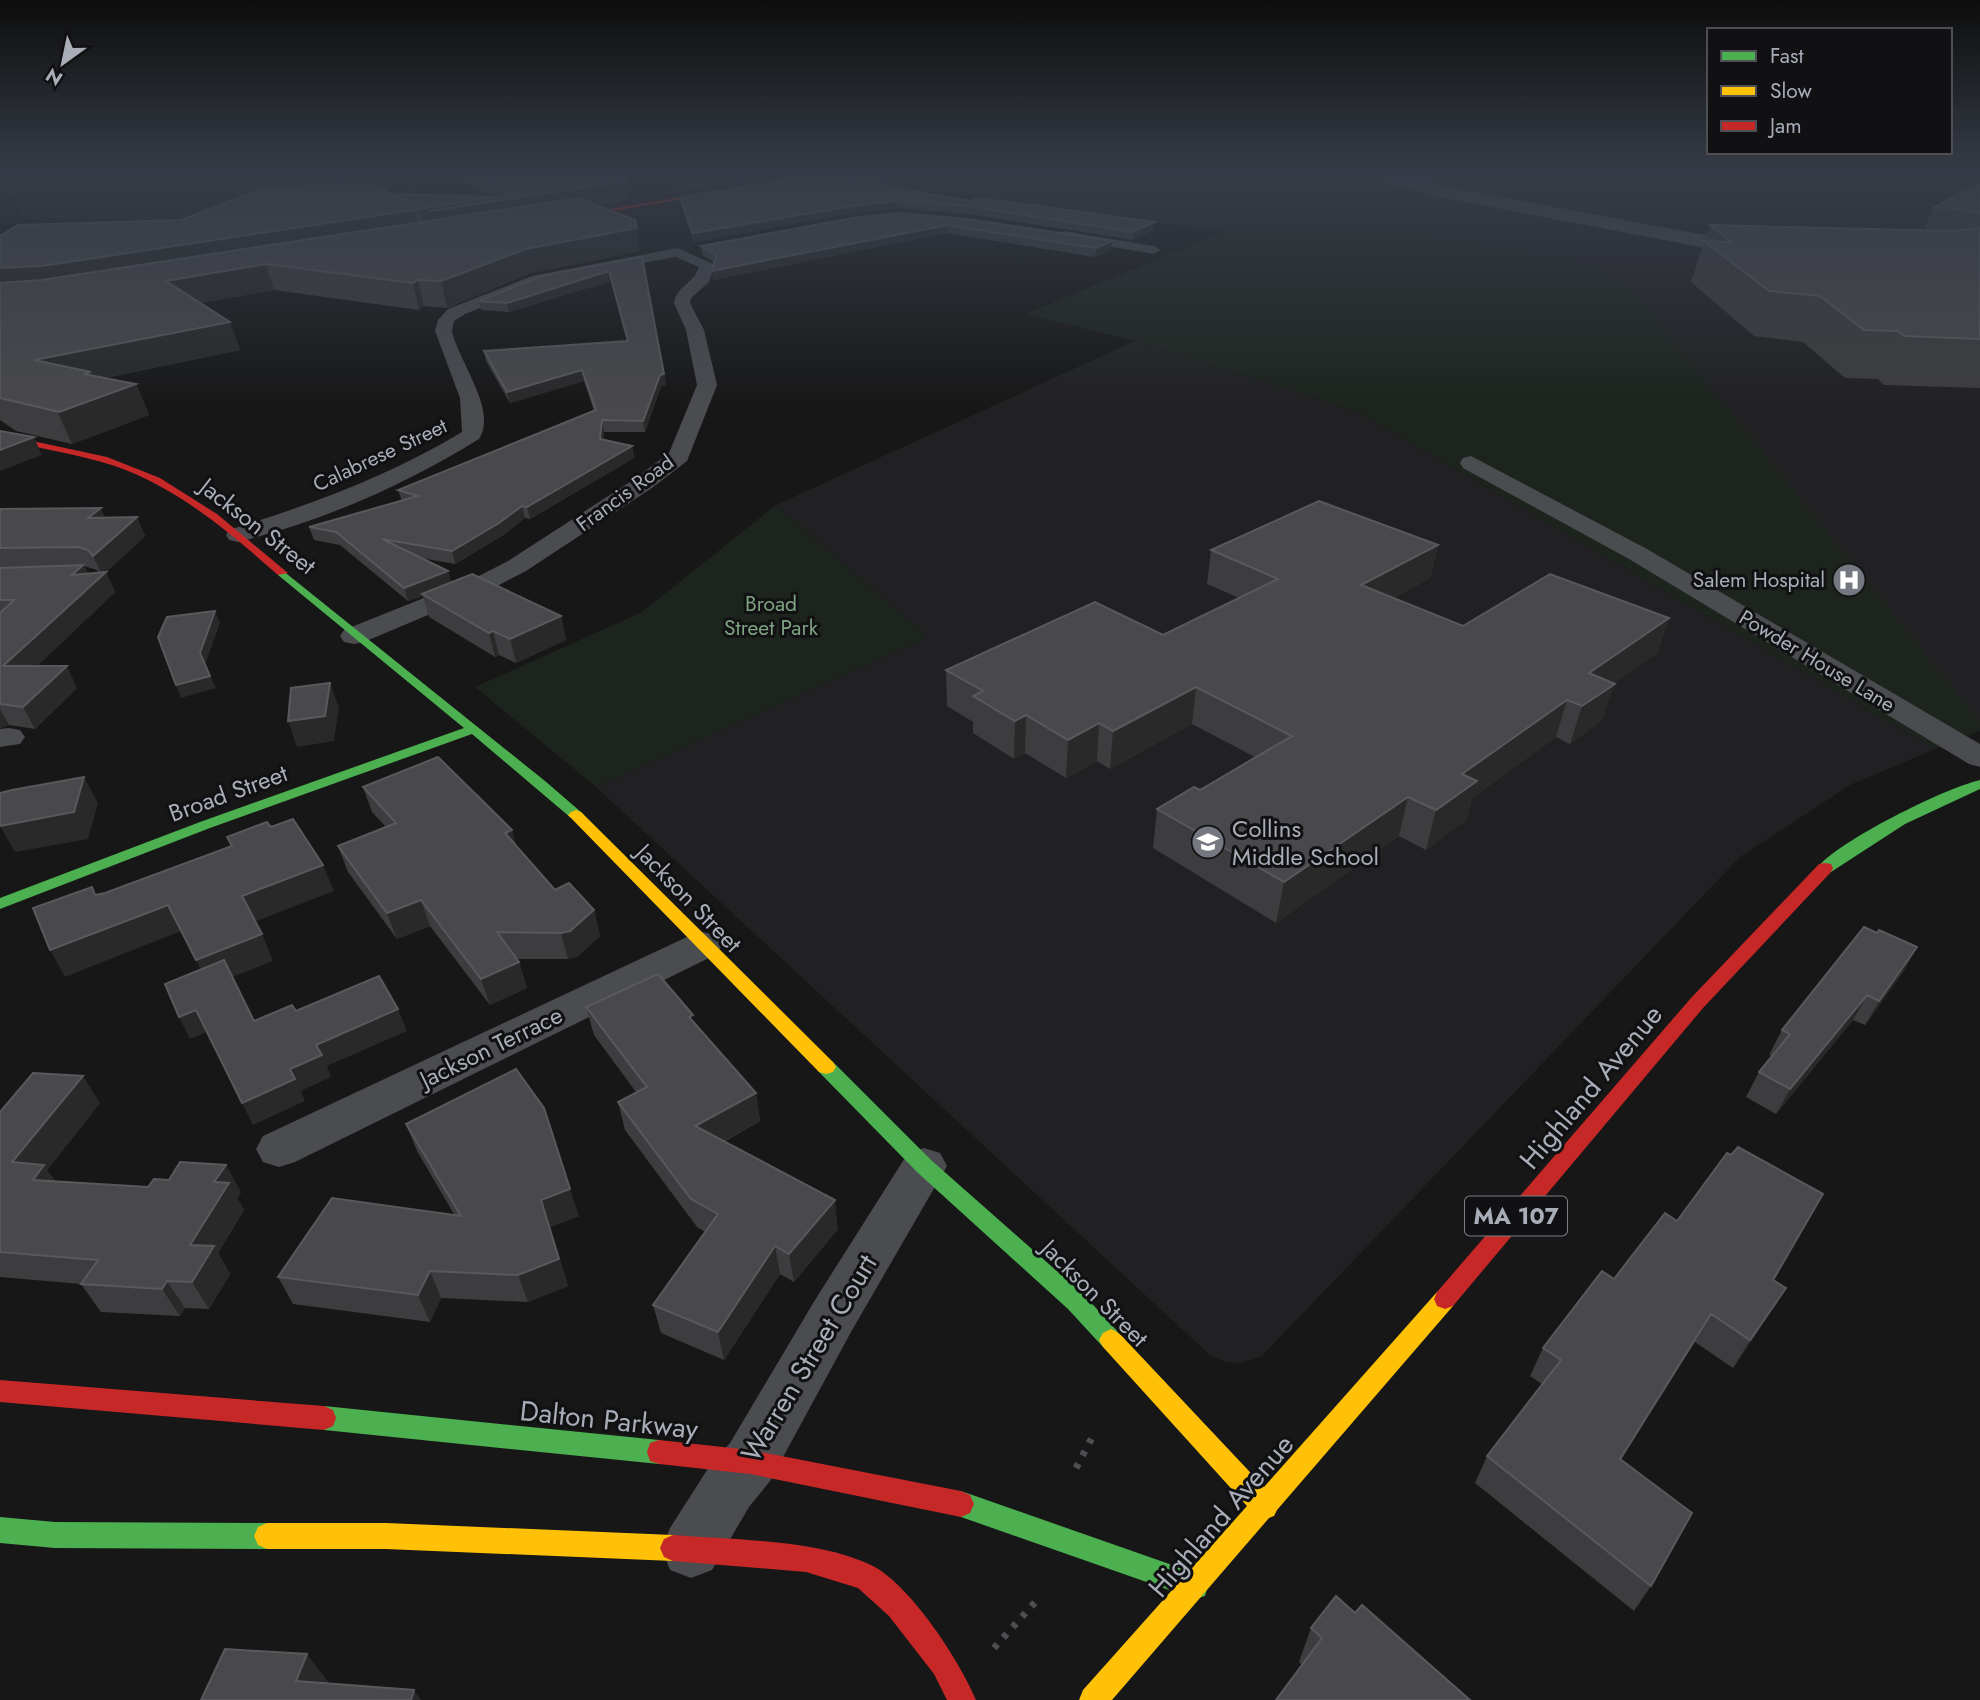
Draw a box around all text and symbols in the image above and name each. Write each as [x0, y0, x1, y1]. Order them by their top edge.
north arrow [28, 28, 98, 98]
legend [1707, 28, 1952, 154]
text: Fast [1770, 41, 1803, 71]
text: N [40, 61, 68, 92]
text: Slow [1770, 76, 1812, 106]
text: Jam [1767, 111, 1802, 141]
street label: Calabrese Street [308, 411, 452, 499]
street label: Francis Road [570, 447, 680, 539]
street label: Jackson Street [190, 468, 324, 583]
hospital icon: Salem Hospital [1830, 561, 1868, 599]
place label: Salem Hospital [1693, 565, 1825, 595]
park label: Broad Street Park [724, 589, 819, 643]
street label: Powder House Lane [1733, 603, 1901, 720]
street label: Broad Street [164, 755, 292, 831]
place label: Collins Middle School [1232, 811, 1379, 874]
school or university icon: Collins Middle School [1189, 823, 1227, 861]
street label: Jackson Street [626, 834, 750, 960]
street label: Highland Avenue [1510, 996, 1672, 1178]
street label: Jackson Terrace [411, 997, 568, 1098]
road number: MA 107 [1465, 1196, 1567, 1236]
street label: Jackson Street [1031, 1229, 1157, 1355]
street label: Warren Street Court [731, 1246, 887, 1469]
street label: Dalton Parkway [518, 1390, 701, 1450]
street label: Highland Avenue [1139, 1426, 1303, 1606]

